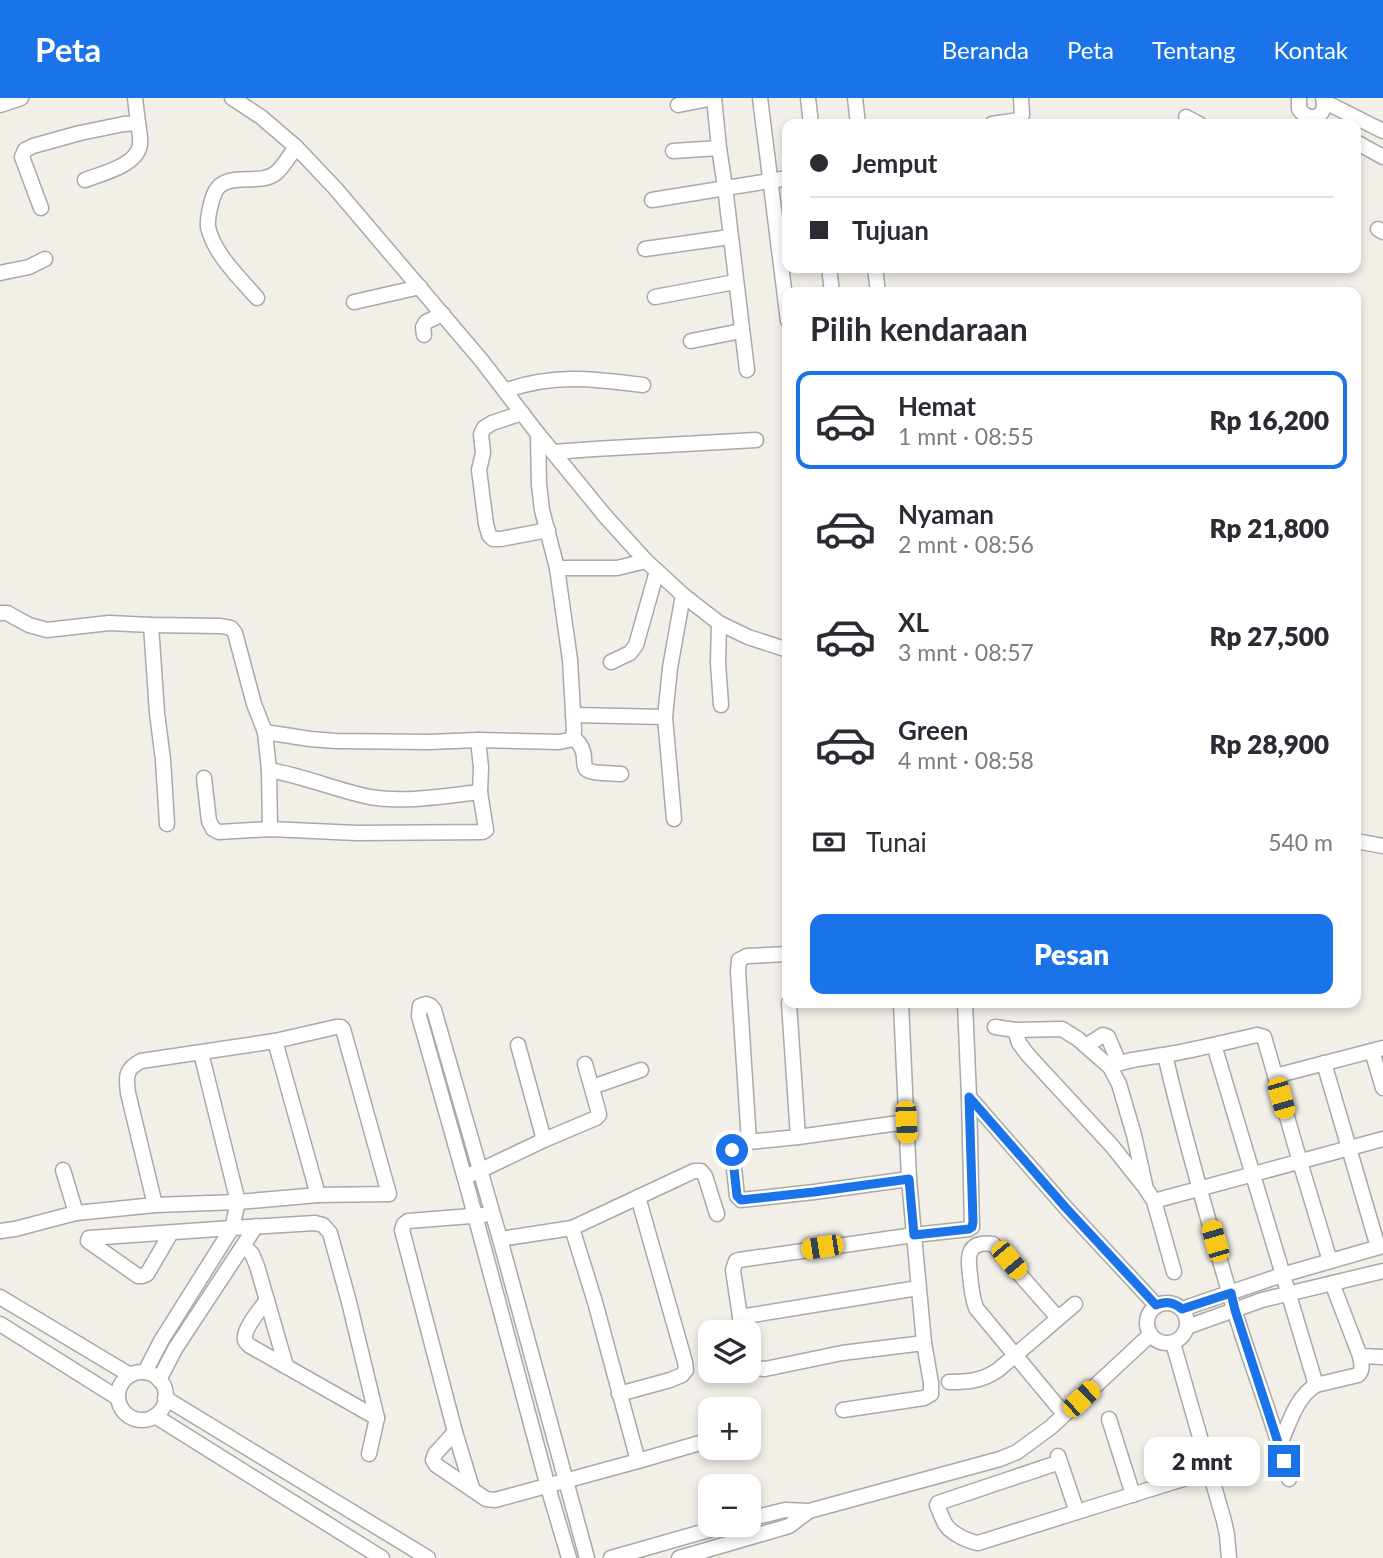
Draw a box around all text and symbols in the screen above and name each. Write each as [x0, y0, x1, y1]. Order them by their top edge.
text: Peta [35, 29, 101, 69]
text: Beranda [942, 35, 1029, 64]
text: Peta [1067, 35, 1114, 64]
text: Tentang [1152, 35, 1235, 64]
text: Kontak [1273, 35, 1348, 64]
text: Jemput [852, 147, 938, 179]
text: Tujuan [852, 214, 929, 246]
text: Pilih kendaraan [810, 309, 1028, 348]
icon: car [814, 389, 877, 452]
text: Hemat [898, 390, 976, 422]
text: Rp 16,200 [1209, 404, 1329, 436]
text: 1 mnt · 08:55 [898, 422, 1034, 450]
icon: car [814, 497, 877, 560]
text: Nyaman [898, 498, 994, 530]
text: Rp 21,800 [1209, 512, 1329, 544]
text: 2 mnt · 08:56 [898, 530, 1034, 558]
icon: car [814, 605, 877, 668]
text: XL [898, 606, 929, 638]
text: Rp 27,500 [1209, 620, 1329, 652]
text: 3 mnt · 08:57 [898, 638, 1034, 666]
icon: car [814, 713, 877, 776]
text: Green [898, 714, 968, 746]
text: Rp 28,900 [1209, 728, 1329, 760]
text: 4 mnt · 08:58 [898, 746, 1034, 774]
icon: cash [810, 823, 848, 861]
text: Tunai [866, 826, 927, 858]
text: 540 m [1268, 828, 1333, 856]
button: Pesan [810, 914, 1333, 994]
car [1266, 1075, 1297, 1121]
car [895, 1100, 918, 1144]
route start [716, 1134, 748, 1166]
car [1200, 1218, 1231, 1264]
car [800, 1233, 845, 1261]
car [988, 1237, 1031, 1283]
map controls [698, 1320, 761, 1537]
button: layers [698, 1320, 761, 1383]
car [1059, 1377, 1104, 1421]
button: + [698, 1397, 761, 1460]
callout: 2 mnt [1144, 1436, 1260, 1486]
route end [1268, 1445, 1300, 1477]
text: 2 mnt [1172, 1447, 1232, 1475]
button: − [698, 1474, 761, 1537]

